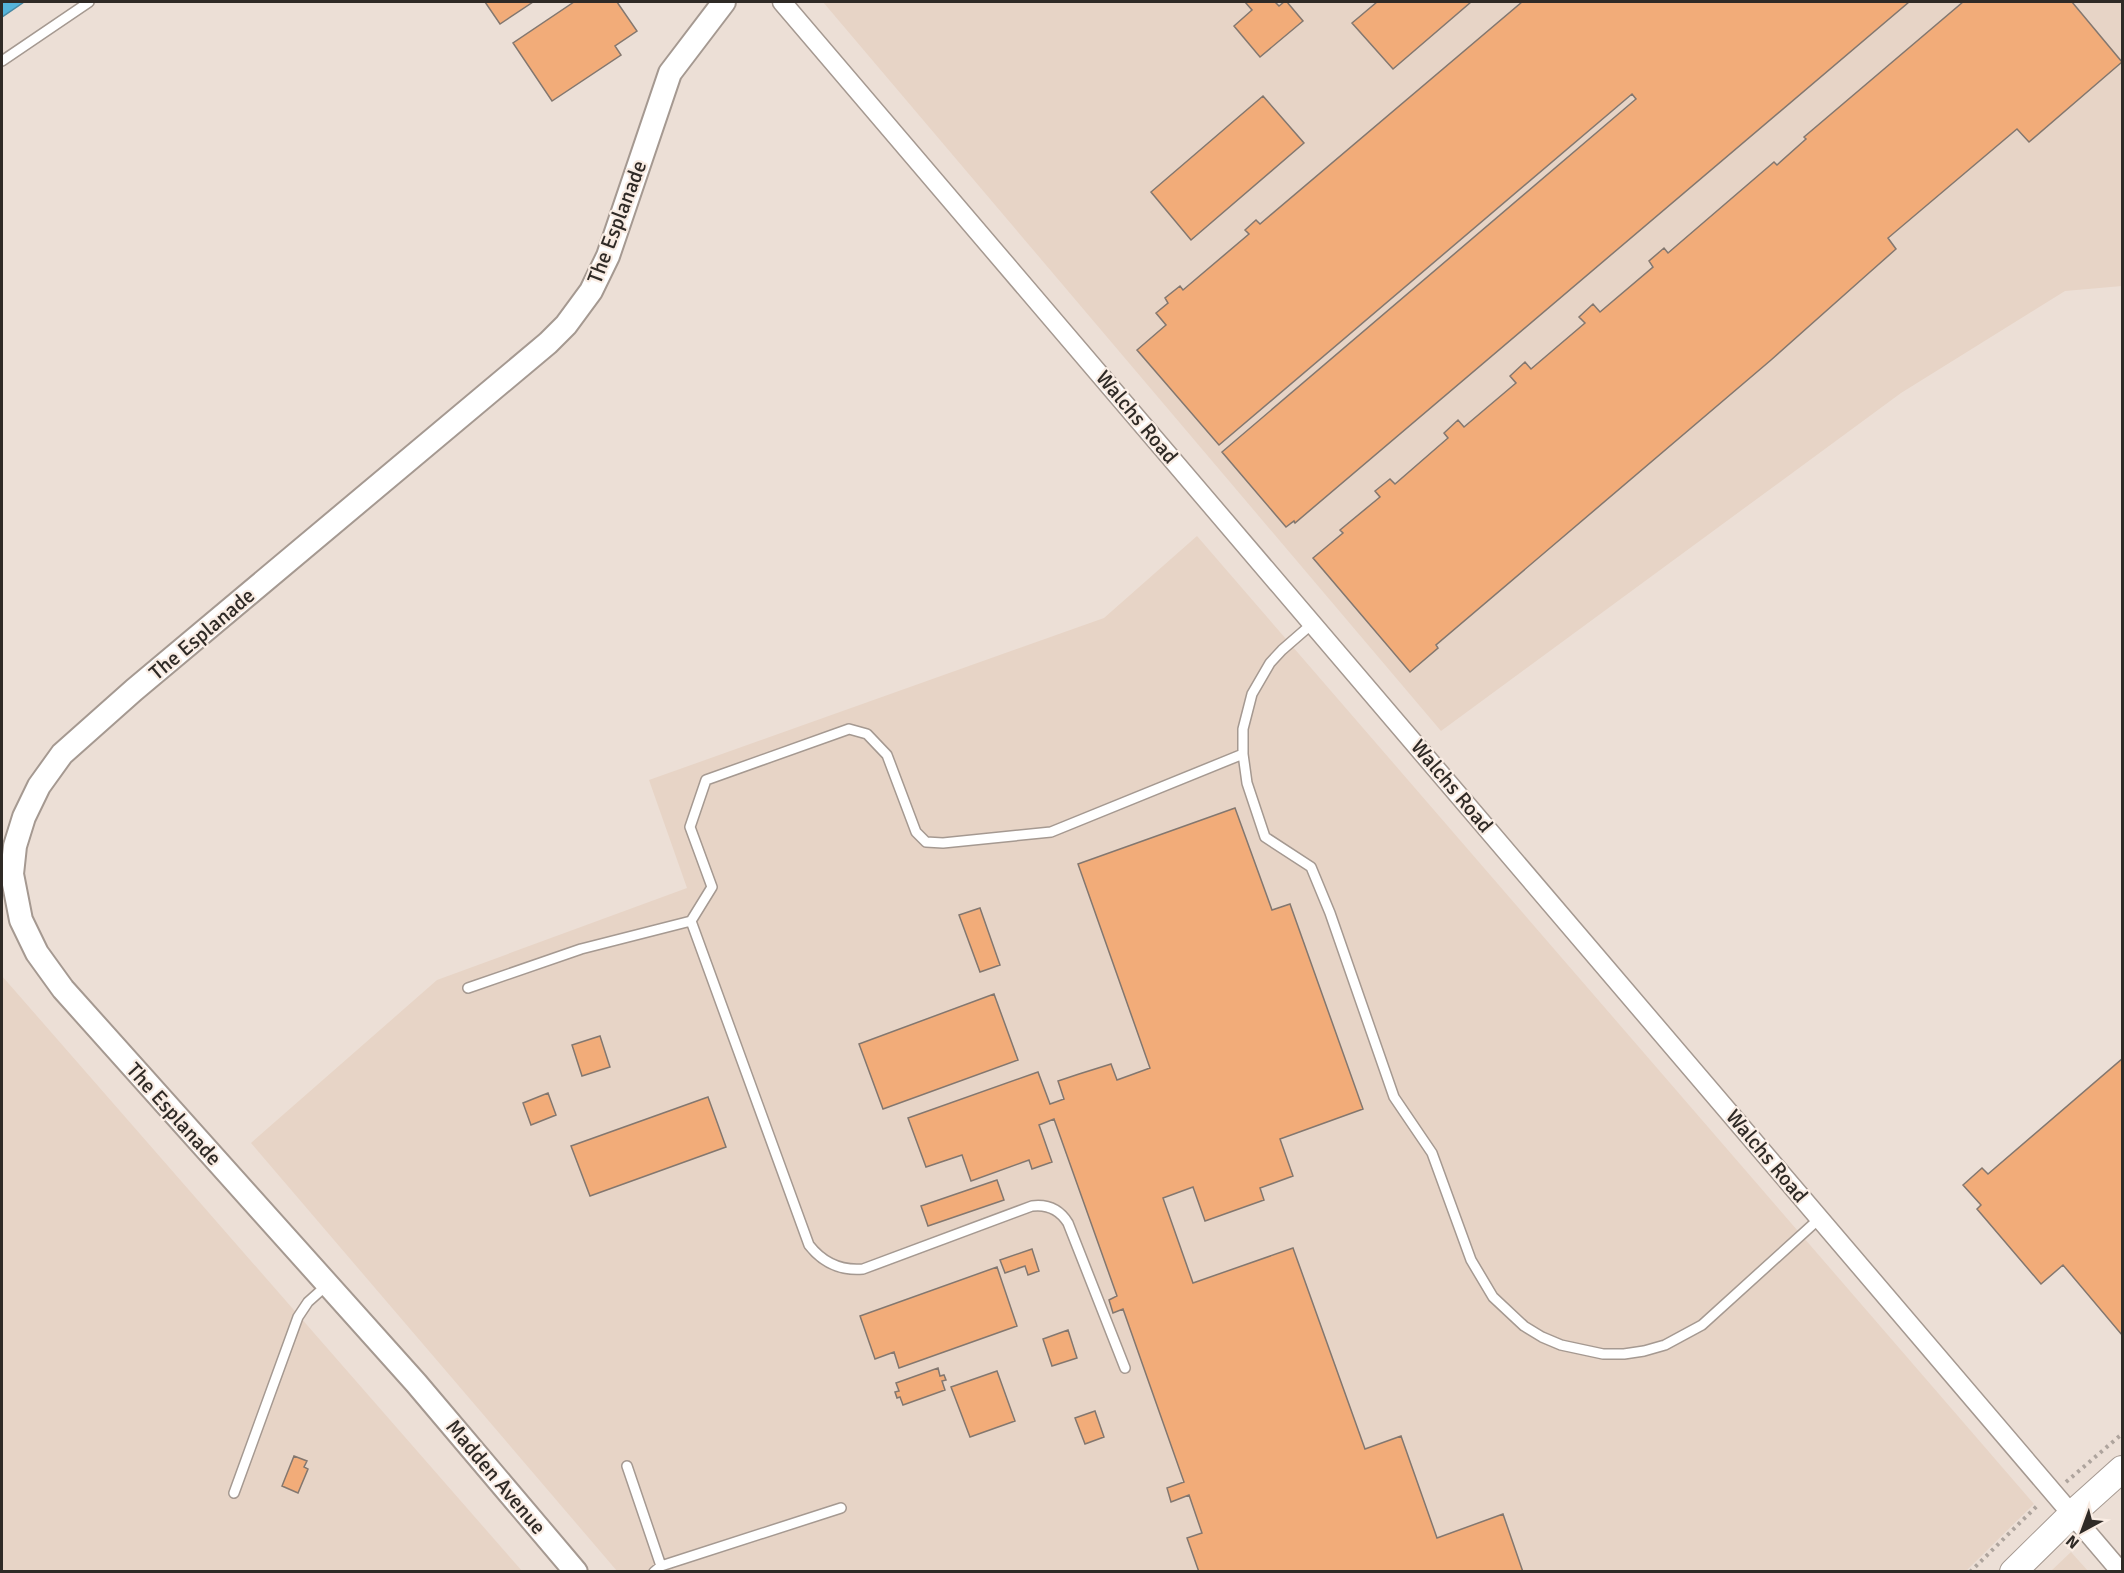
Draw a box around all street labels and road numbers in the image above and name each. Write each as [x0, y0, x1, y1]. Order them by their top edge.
street label: The Esplanade [582, 157, 652, 287]
street label: Walchs Road [1090, 365, 1184, 469]
street label: The Esplanade [144, 582, 260, 686]
street label: Walchs Road [1405, 734, 1499, 838]
street label: The Esplanade [121, 1057, 227, 1171]
street label: Walchs Road [1720, 1104, 1814, 1208]
street label: Madden Avenue [440, 1414, 552, 1540]

